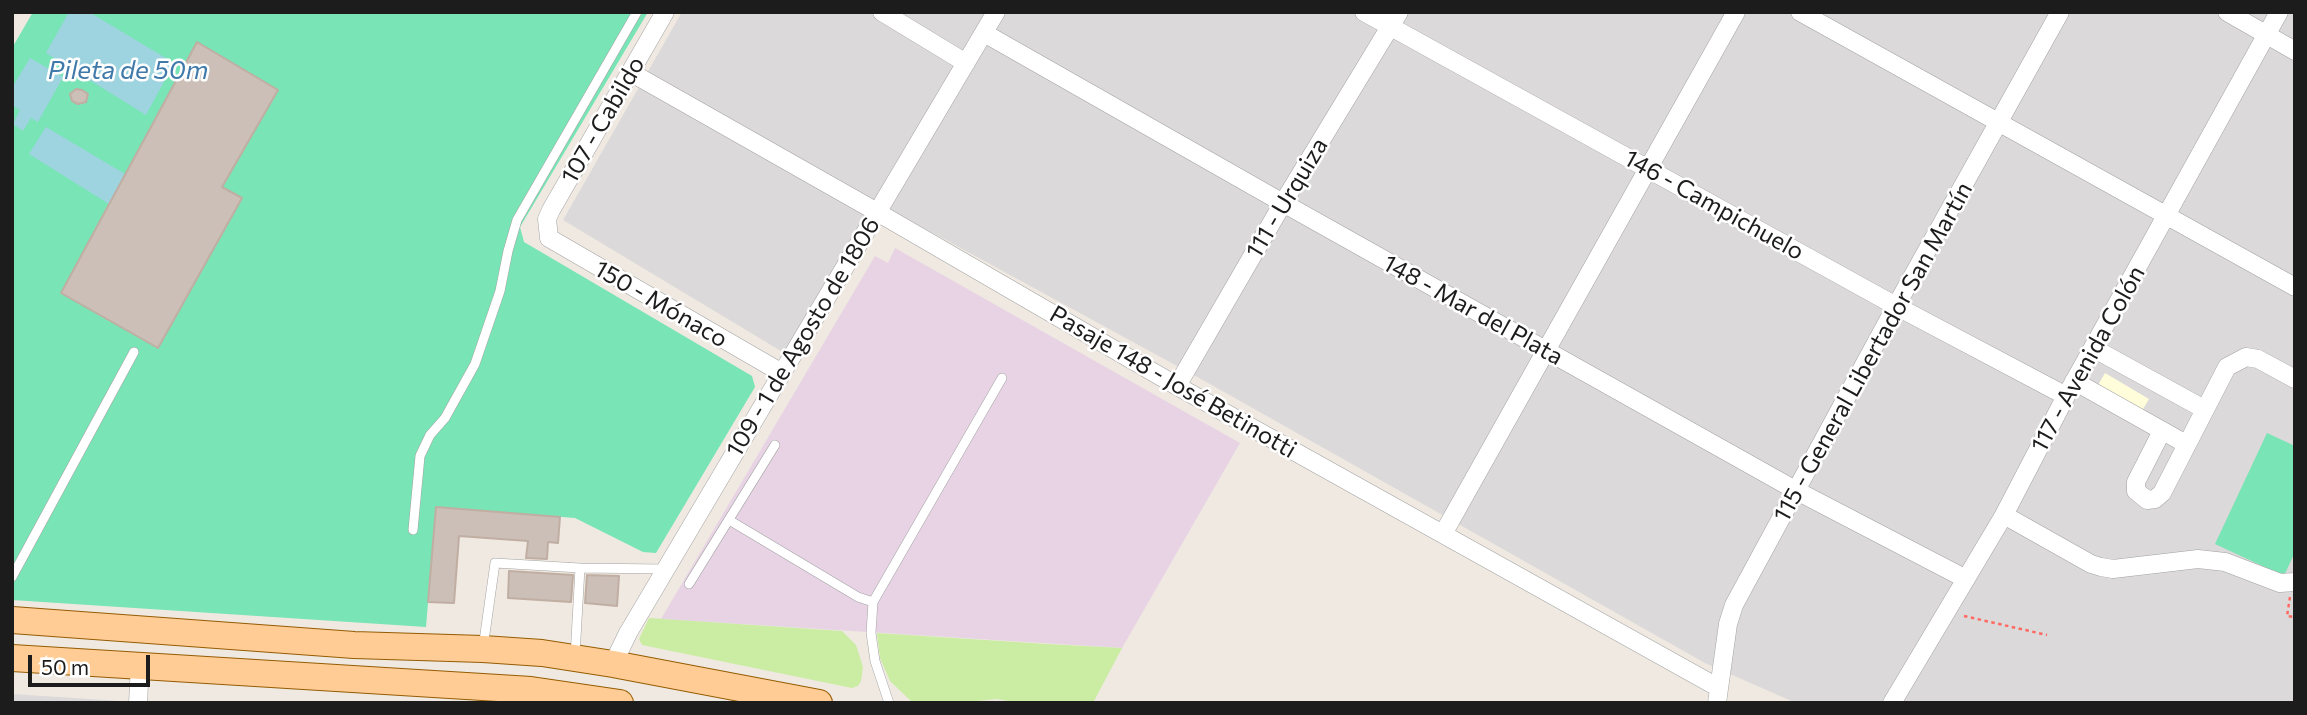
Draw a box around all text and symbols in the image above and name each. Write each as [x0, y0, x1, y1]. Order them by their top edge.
street label: 107 - Cabildo [555, 52, 651, 188]
water label: Pileta de 50m [48, 54, 208, 86]
street label: 111 - Urquiza [1240, 133, 1334, 263]
street label: 146 - Campichuelo [1619, 144, 1809, 266]
street label: 115 - General Libertador San Martín [1767, 177, 1979, 527]
street label: 109 - 1 de Agosto de 1806 [720, 212, 886, 462]
street label: 148 - Mar del Plata [1378, 249, 1568, 371]
street label: 150 - Mónaco [589, 254, 733, 354]
street label: 117 - Avenida Colón [2025, 261, 2151, 457]
street label: Pasaje 148 - José Betinotti [1045, 300, 1301, 464]
scale bar [32, 642, 154, 686]
text: 50 m [41, 654, 89, 679]

